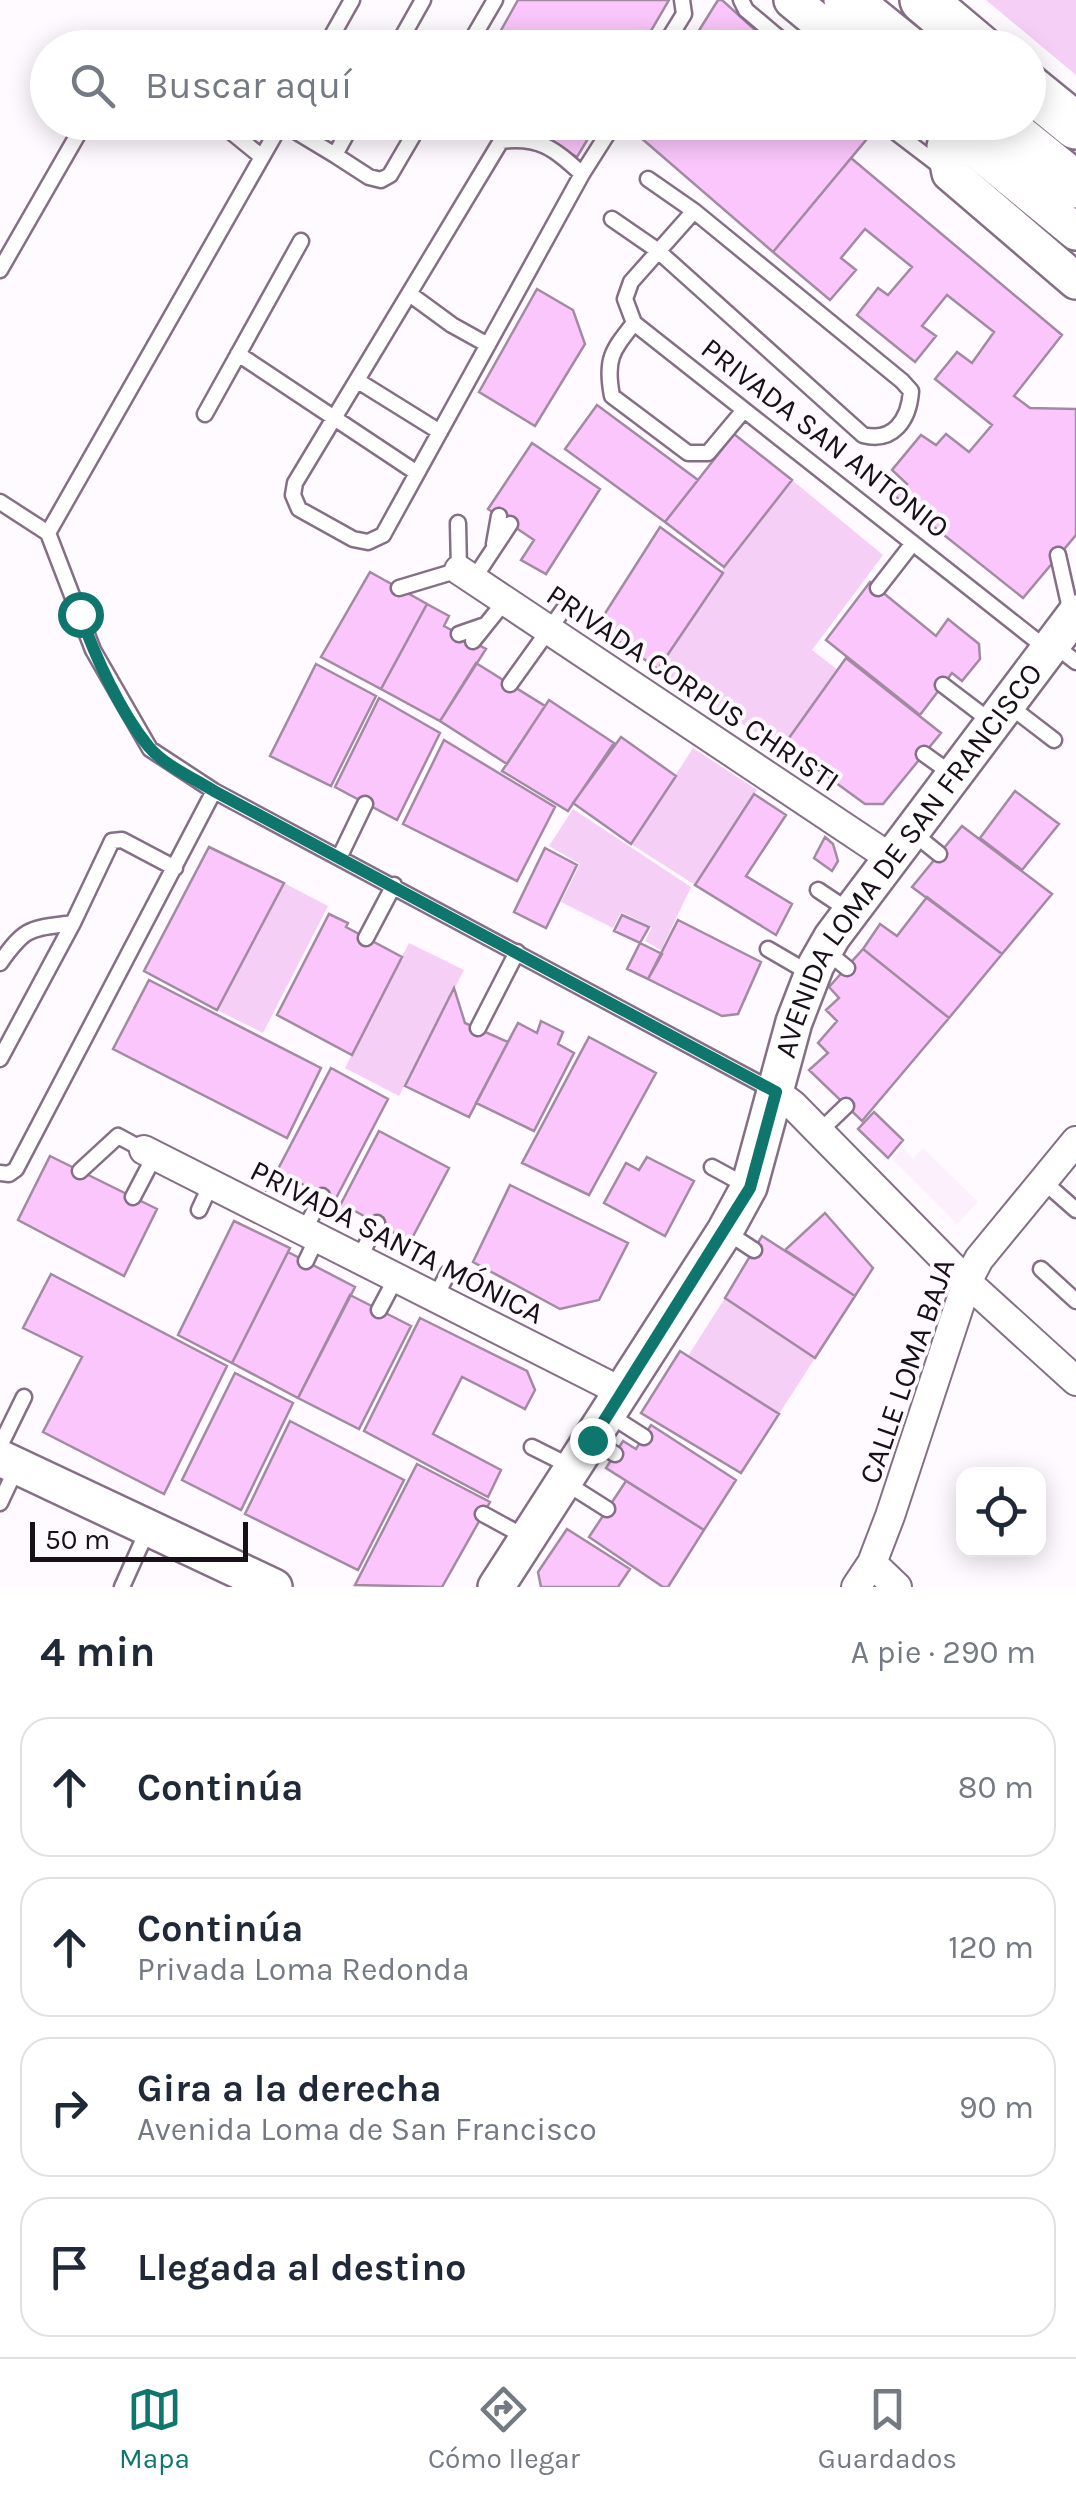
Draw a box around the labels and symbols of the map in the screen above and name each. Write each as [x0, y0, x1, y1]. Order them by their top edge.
street label: PRIVADA SAN ANTONIO [694, 330, 956, 546]
street label: PRIVADA CORPUS CHRISTI [540, 577, 846, 799]
route start [58, 592, 104, 638]
street label: AVENIDA LOMA DE SAN FRANCISCO [767, 656, 1050, 1062]
street label: PRIVADA SANTA MÓNICA [244, 1152, 550, 1332]
street label: CALLE LOMA BAJA [852, 1254, 962, 1488]
route end [570, 1418, 616, 1464]
scale bar [30, 1517, 248, 1562]

